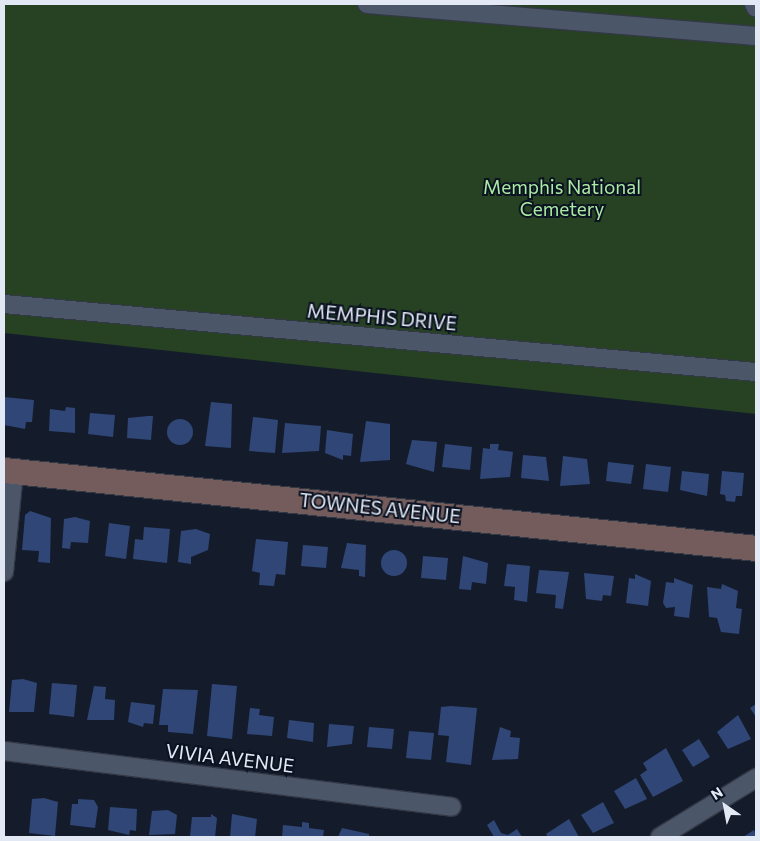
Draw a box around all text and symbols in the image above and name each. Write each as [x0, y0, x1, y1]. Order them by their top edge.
park label: Memphis National Cemetery [483, 176, 641, 220]
street label: MEMPHIS DRIVE [306, 299, 458, 335]
street label: TOWNES AVENUE [298, 488, 462, 528]
street label: VIVIA AVENUE [165, 739, 295, 777]
north arrow [700, 781, 750, 831]
text: N [708, 783, 726, 803]

